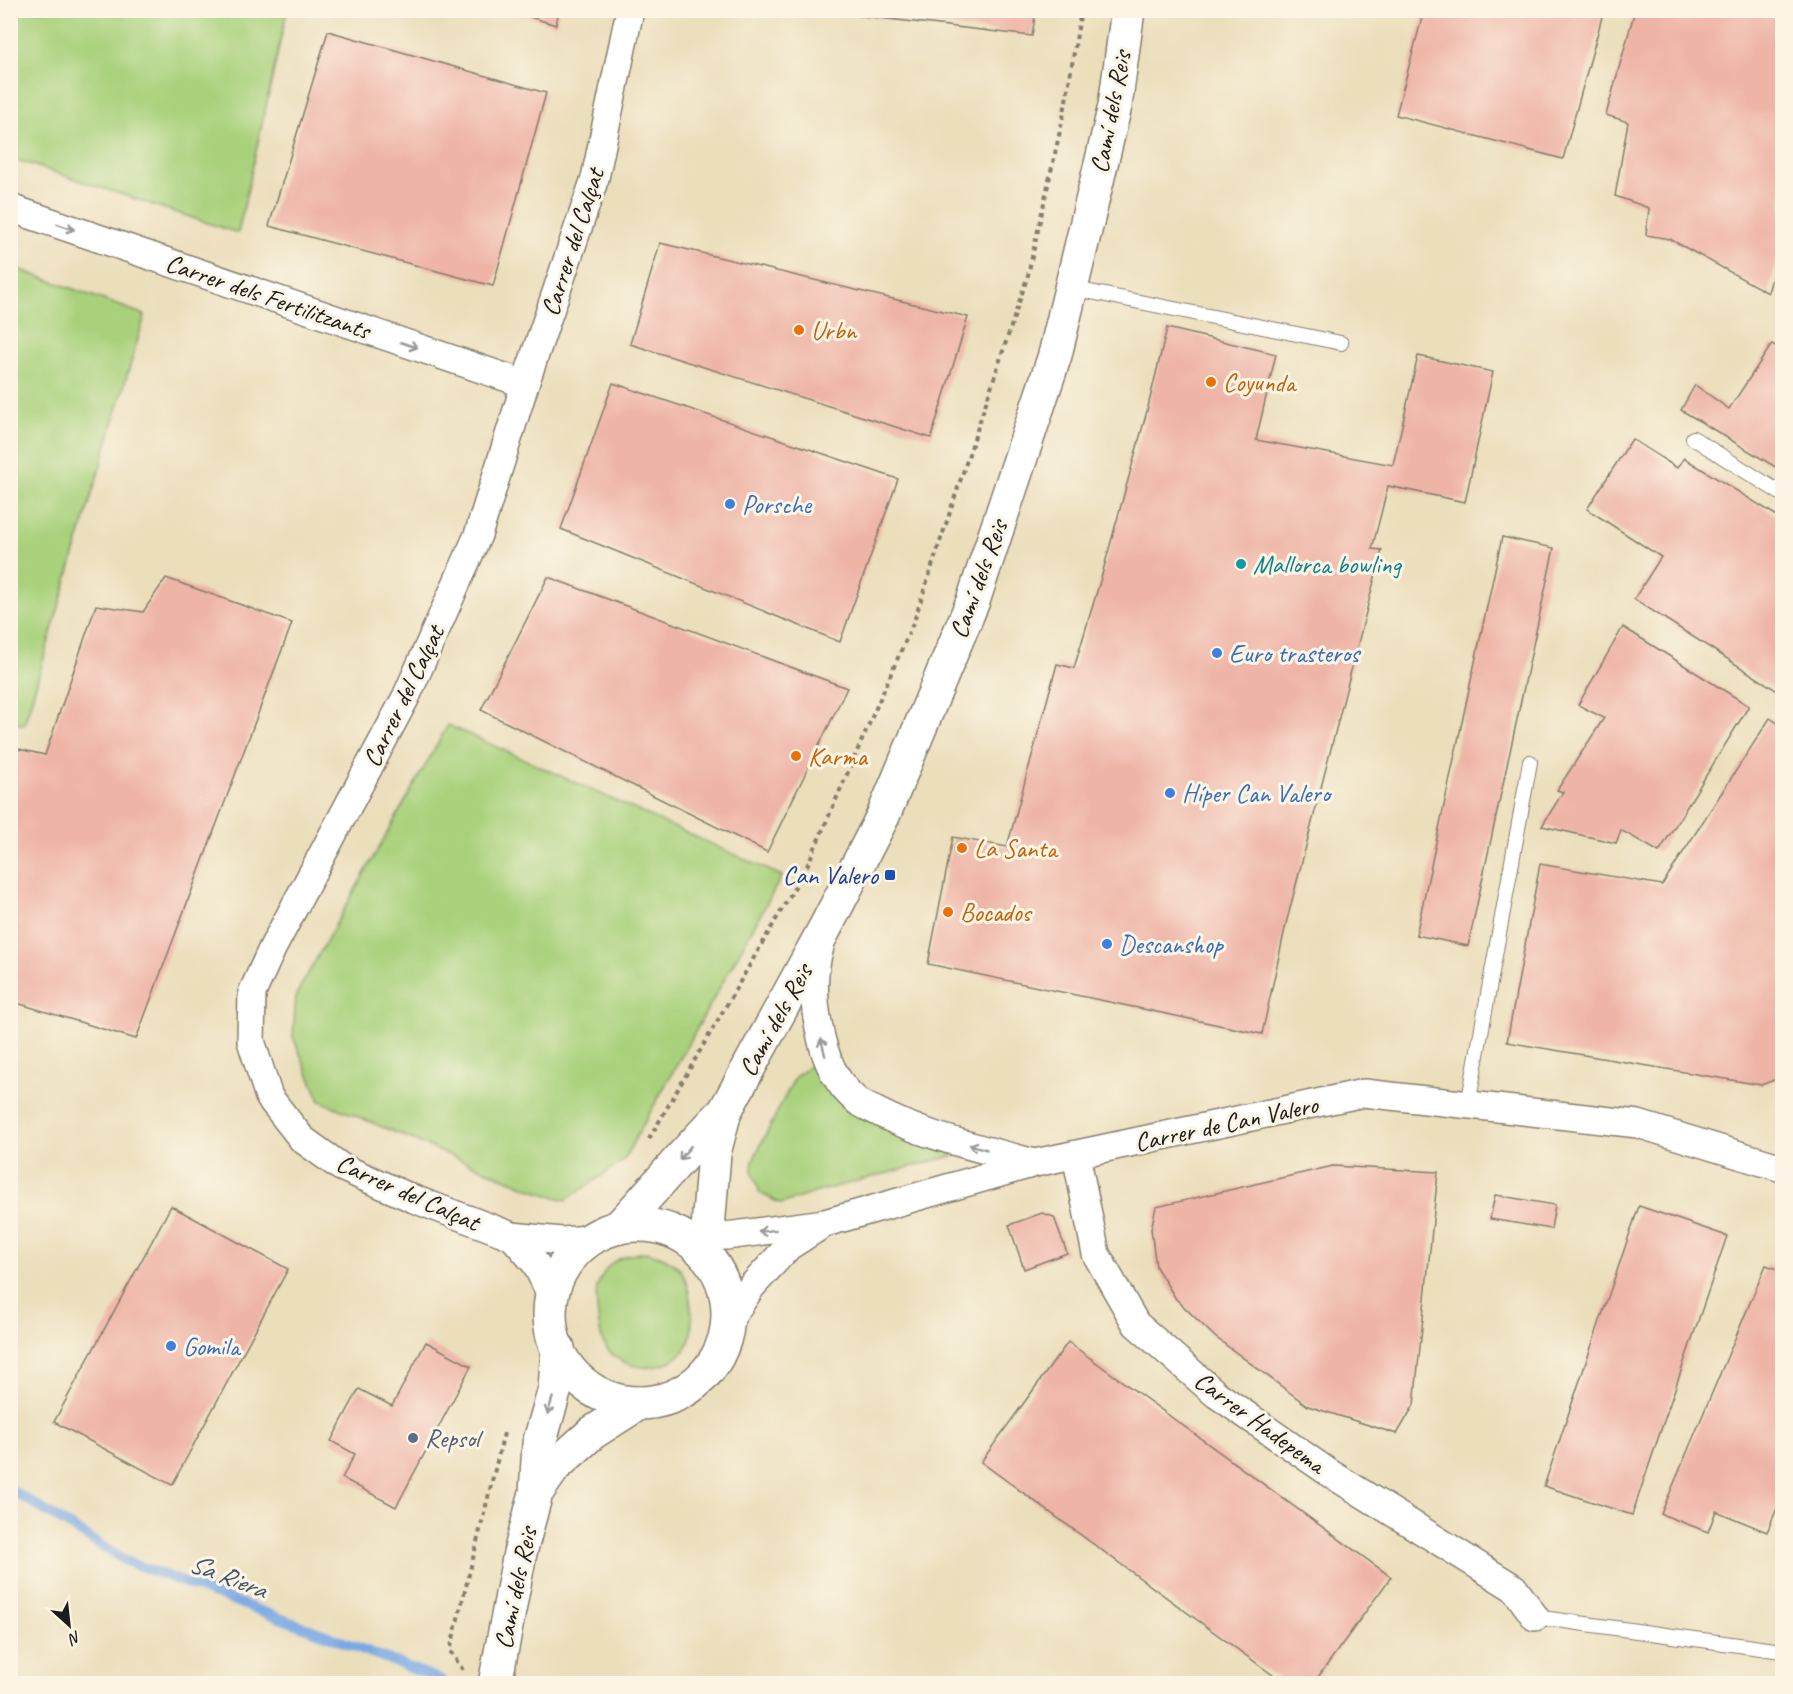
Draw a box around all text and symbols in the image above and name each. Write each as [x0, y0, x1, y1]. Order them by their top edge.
street label: Camí dels Reis [1083, 46, 1139, 176]
street label: Carrer del Calçat [533, 162, 613, 320]
one-way arrow [56, 222, 75, 233]
street label: Carrer dels Fertilitzants [161, 246, 376, 348]
place label: Urbn [811, 314, 857, 347]
marker: Urbn [792, 323, 806, 337]
one-way arrow [399, 340, 418, 351]
place label: Coyunda [1223, 366, 1298, 399]
marker: Coyunda [1204, 375, 1218, 389]
place label: Porsche [742, 488, 812, 521]
marker: Porsche [723, 497, 737, 511]
street label: Camí dels Reis [942, 514, 1016, 643]
place label: Mallorca bowling [1253, 548, 1402, 581]
marker: Mallorca bowling [1234, 557, 1248, 571]
street label: Carrer del Calçat [355, 618, 453, 772]
place label: Euro trasteros [1229, 637, 1361, 670]
marker: Euro trasteros [1210, 646, 1224, 660]
place label: Karma [808, 740, 869, 773]
marker: Karma [789, 749, 803, 763]
place label: Híper Can Valero [1182, 777, 1333, 810]
marker: Híper Can Valero [1163, 786, 1177, 800]
place label: La Santa [974, 832, 1059, 865]
marker: La Santa [955, 841, 969, 855]
place label: Can Valero [783, 859, 880, 892]
marker: Can Valero [883, 868, 897, 882]
place label: Bocados [960, 896, 1033, 929]
marker: Bocados [941, 905, 955, 919]
place label: Descanshop [1119, 928, 1225, 961]
marker: Descanshop [1100, 937, 1114, 951]
street label: Camí dels Reis [731, 956, 821, 1082]
one-way arrow [817, 1038, 829, 1057]
street label: Carrer de Can Valero [1131, 1088, 1323, 1159]
one-way arrow [969, 1141, 988, 1152]
one-way arrow [678, 1145, 692, 1160]
street label: Carrer del Calçat [331, 1146, 487, 1240]
one-way arrow [757, 1226, 777, 1237]
place label: Gomila [183, 1330, 242, 1363]
marker: Gomila [164, 1339, 178, 1353]
street label: Carrer Hadepema [1188, 1364, 1334, 1482]
one-way arrow [544, 1396, 555, 1415]
place label: Repsol [425, 1422, 484, 1455]
marker: Repsol [406, 1431, 420, 1445]
street label: Camí dels Reis [487, 1522, 545, 1652]
water label: Sa Riera [185, 1546, 273, 1607]
north arrow [39, 1595, 99, 1655]
text: N [64, 1626, 84, 1650]

